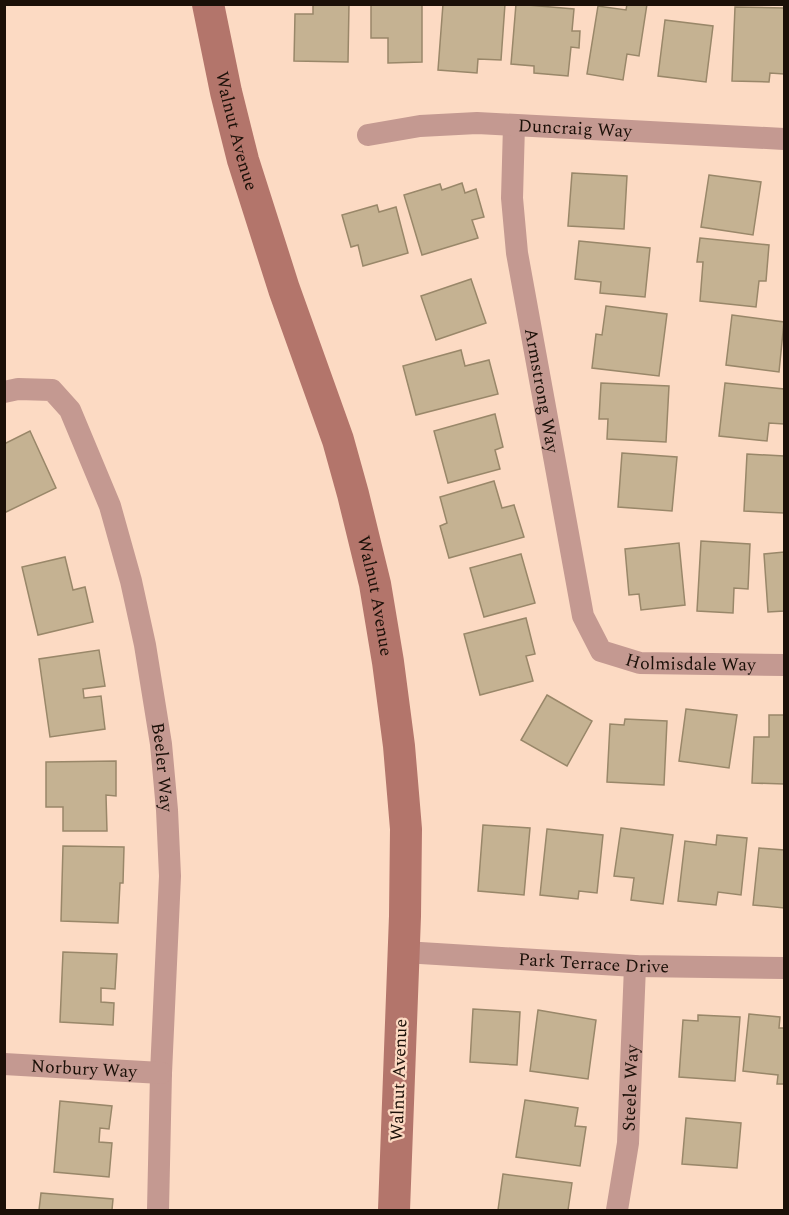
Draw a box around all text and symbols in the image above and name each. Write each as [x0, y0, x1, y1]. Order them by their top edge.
street label: Walnut Avenue [209, 69, 265, 194]
street label: Duncraig Way [517, 112, 634, 145]
street label: Armstrong Way [517, 326, 567, 457]
street label: Walnut Avenue [350, 533, 400, 658]
street label: Holmisdale Way [622, 646, 757, 678]
street label: Beeler Way [144, 720, 181, 814]
street label: Park Terrace Drive [518, 945, 669, 980]
street label: Walnut Avenue [383, 1018, 415, 1142]
street label: Steele Way [615, 1043, 645, 1132]
street label: Norbury Way [30, 1052, 139, 1085]

